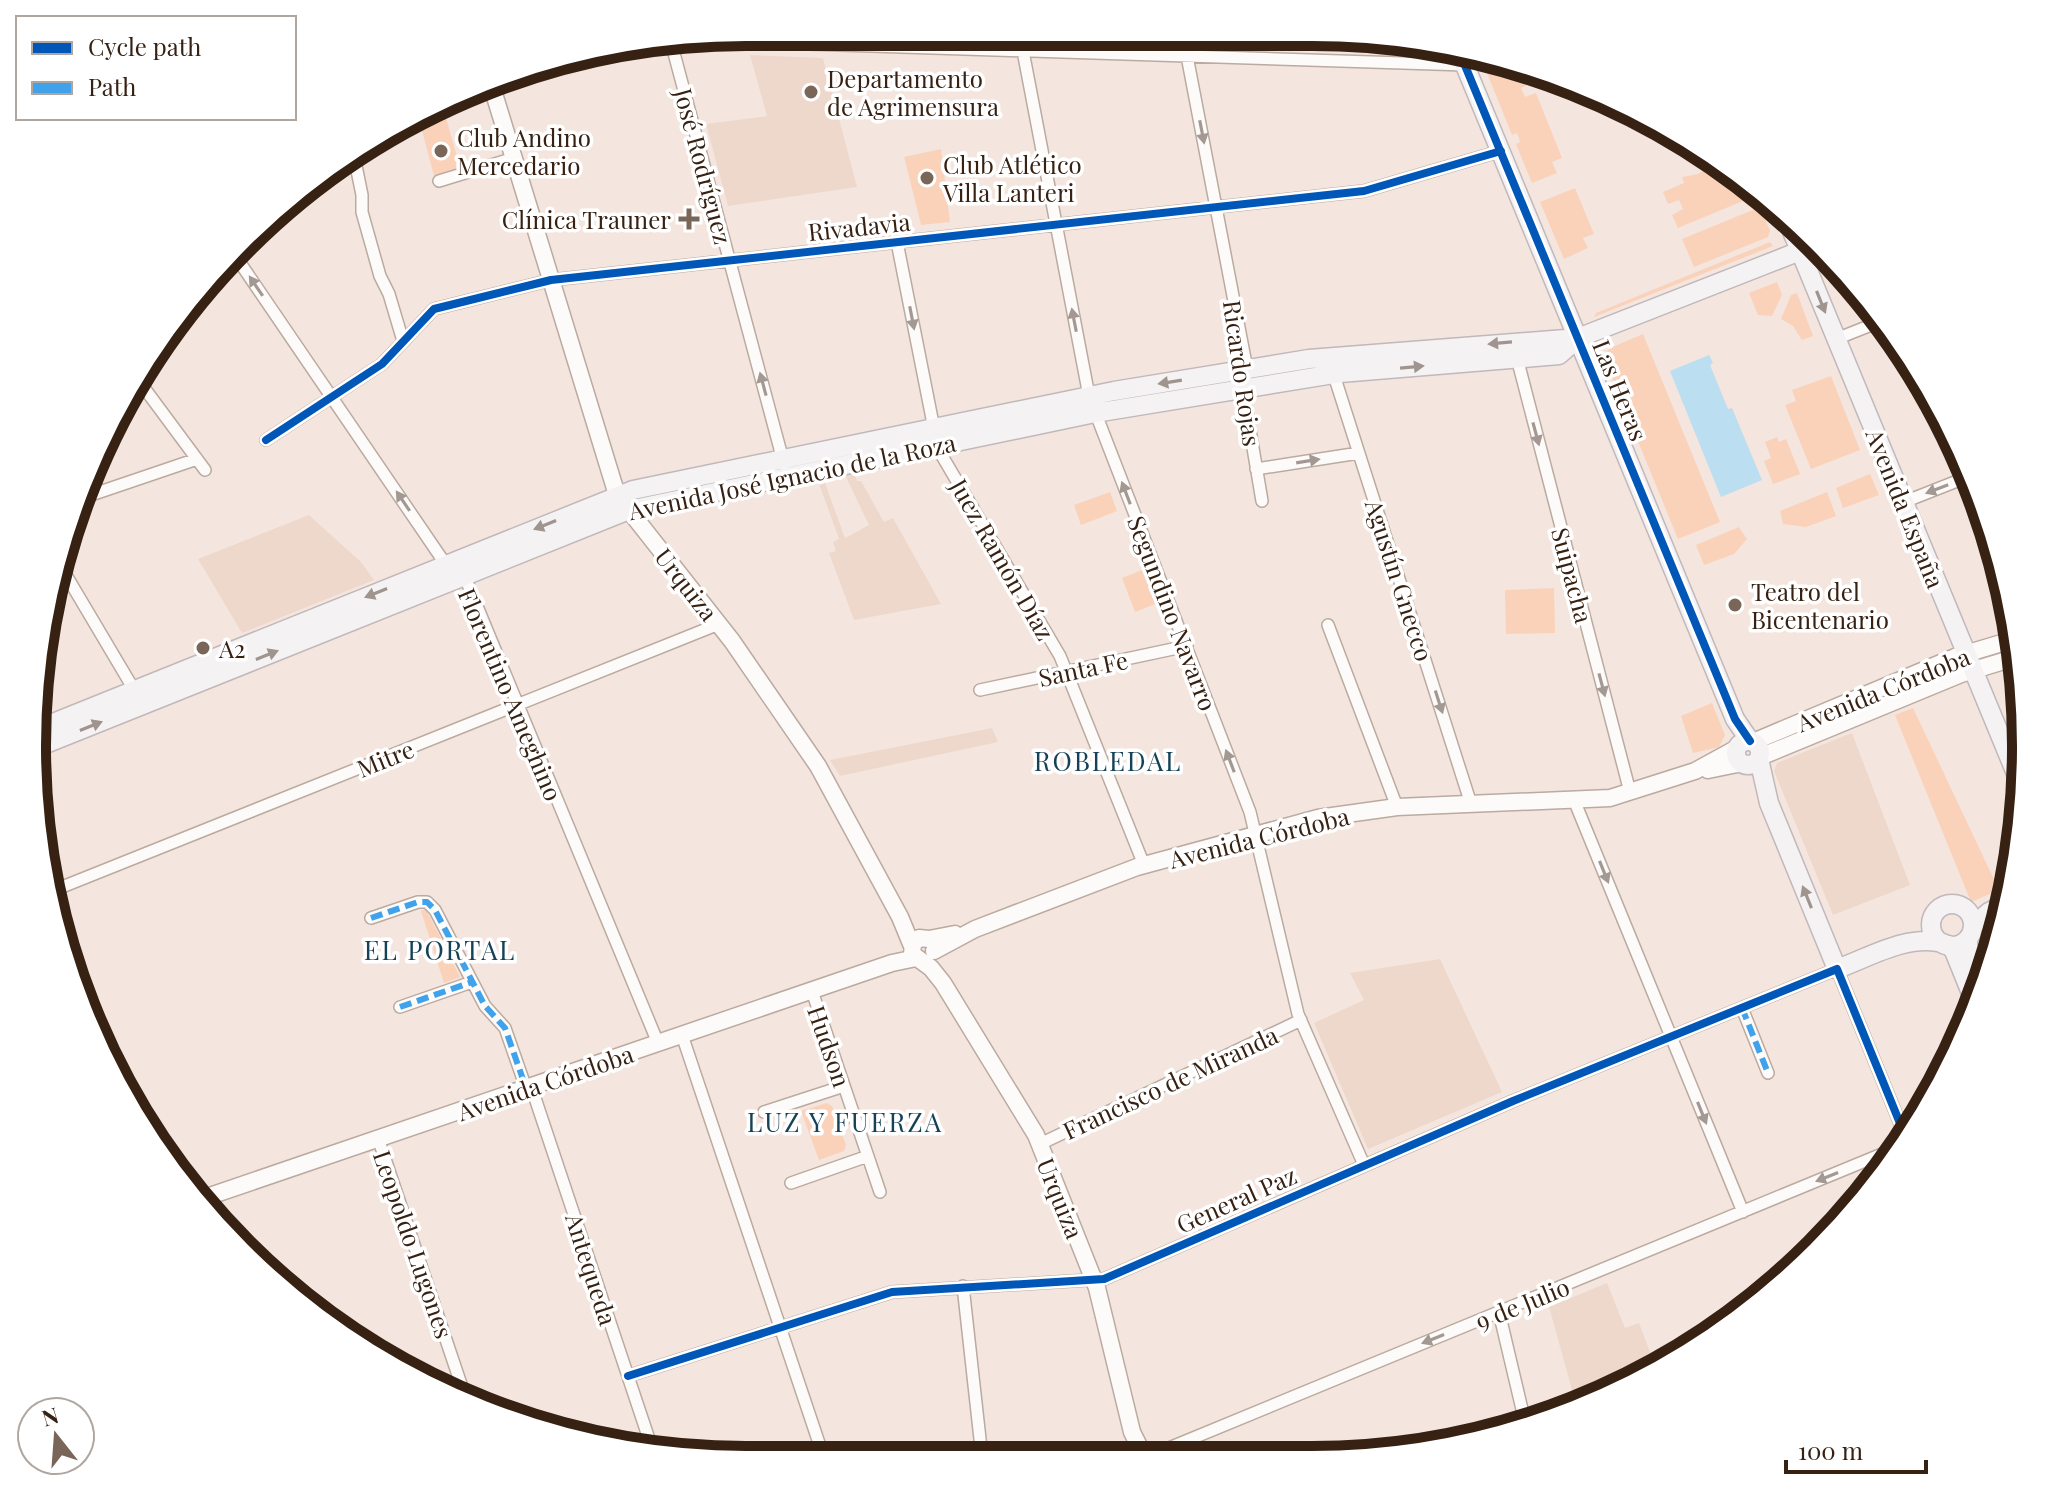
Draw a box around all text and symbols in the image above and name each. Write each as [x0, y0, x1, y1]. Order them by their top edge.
legend [16, 16, 296, 120]
text: Cycle path [88, 30, 201, 62]
place label: Departamento de Agrimensura [827, 62, 999, 122]
text: Path [88, 70, 136, 102]
marker: Departamento de Agrimensura [802, 83, 820, 101]
street label: José Rodríguez [668, 84, 740, 247]
one-way arrow [1196, 120, 1208, 145]
place label: Club Andino Mercedario [457, 121, 591, 181]
marker: Club Andino Mercedario [432, 142, 450, 160]
place label: Club Atlético Villa Lanteri [942, 148, 1082, 208]
marker: Club Atlético Villa Lanteri [918, 169, 936, 187]
place label: Clínica Trauner [502, 203, 671, 235]
street label: Rivadavia [806, 205, 912, 247]
marker: Clínica Trauner [678, 208, 700, 230]
one-way arrow [249, 276, 264, 297]
one-way arrow [1815, 290, 1828, 314]
street label: Ricardo Rojas [1217, 298, 1269, 448]
one-way arrow [906, 306, 919, 331]
one-way arrow [1067, 307, 1080, 332]
street label: Las Heras [1586, 335, 1656, 445]
one-way arrow [1487, 337, 1512, 350]
one-way arrow [1400, 360, 1425, 373]
one-way arrow [756, 371, 768, 396]
one-way arrow [1157, 376, 1182, 389]
one-way arrow [1531, 421, 1543, 446]
street label: Avenida España [1859, 423, 1953, 592]
street label: Avenida José Ignacio de la Roza [624, 426, 959, 527]
one-way arrow [1296, 454, 1321, 467]
street label: Juez Ramón Díaz [943, 472, 1062, 645]
one-way arrow [1119, 481, 1132, 505]
one-way arrow [1925, 483, 1949, 496]
one-way arrow [396, 490, 410, 512]
street label: Agustín Gnecco [1358, 494, 1441, 665]
street label: Segundino Navarro [1121, 511, 1225, 715]
one-way arrow [533, 519, 557, 532]
street label: Suipacha [1545, 524, 1601, 626]
street label: Urquiza [649, 541, 726, 627]
place label: Teatro del Bicentenario [1751, 575, 1889, 635]
street label: Florentino Ameghino [452, 583, 570, 805]
one-way arrow [364, 587, 388, 600]
marker: Teatro del Bicentenario [1726, 596, 1744, 614]
place label: A2 [218, 632, 246, 664]
marker: A2 [194, 639, 212, 657]
street label: Avenida Córdoba [1791, 640, 1974, 739]
street label: Santa Fe [1035, 643, 1131, 693]
one-way arrow [255, 648, 279, 661]
one-way arrow [1596, 673, 1608, 698]
one-way arrow [1433, 691, 1446, 715]
one-way arrow [79, 719, 103, 732]
street label: Mitre [352, 732, 418, 784]
district label: ROBLEDAL [1034, 743, 1182, 778]
one-way arrow [1224, 749, 1236, 773]
street label: Avenida Córdoba [1165, 799, 1352, 875]
one-way arrow [1597, 860, 1610, 884]
one-way arrow [1801, 885, 1814, 909]
district label: EL PORTAL [364, 932, 516, 967]
street label: Hudson [801, 1001, 859, 1091]
street label: Francisco de Miranda [1057, 1018, 1283, 1146]
street label: Avenida Córdoba [452, 1037, 637, 1127]
one-way arrow [1696, 1101, 1709, 1125]
district label: LUZ Y FUERZA [747, 1104, 943, 1139]
street label: Leopoldo Lugones [367, 1146, 461, 1342]
street label: Urquiza [1030, 1153, 1092, 1243]
street label: General Paz [1171, 1158, 1301, 1240]
one-way arrow [1815, 1171, 1839, 1184]
street label: Antequeda [559, 1208, 625, 1329]
street label: 9 de Julio [1470, 1270, 1574, 1336]
one-way arrow [1421, 1333, 1445, 1346]
north arrow [16, 1396, 96, 1476]
text: N [38, 1399, 62, 1433]
scale bar [1786, 1424, 1926, 1474]
text: 100 m [1798, 1434, 1863, 1466]

